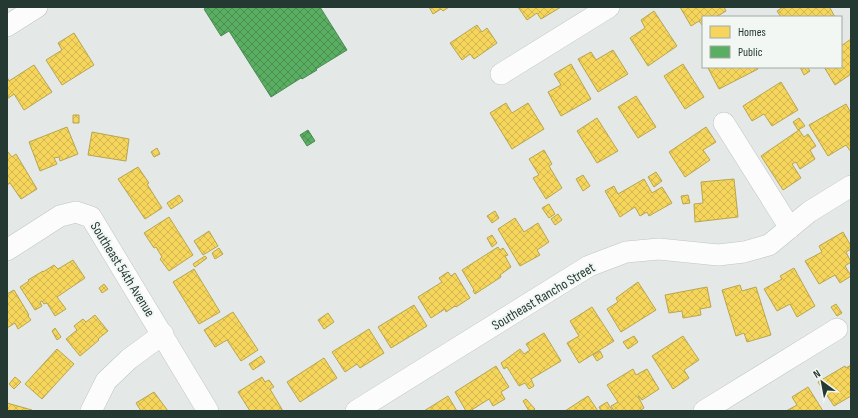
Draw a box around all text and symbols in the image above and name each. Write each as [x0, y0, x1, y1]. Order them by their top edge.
legend [702, 16, 842, 68]
text: Homes [738, 25, 766, 40]
text: Public [738, 45, 763, 60]
street label: Southeast 54th Avenue [87, 219, 159, 320]
street label: Southeast Rancho Street [489, 259, 598, 334]
north arrow [802, 362, 842, 402]
text: N [811, 367, 823, 381]

